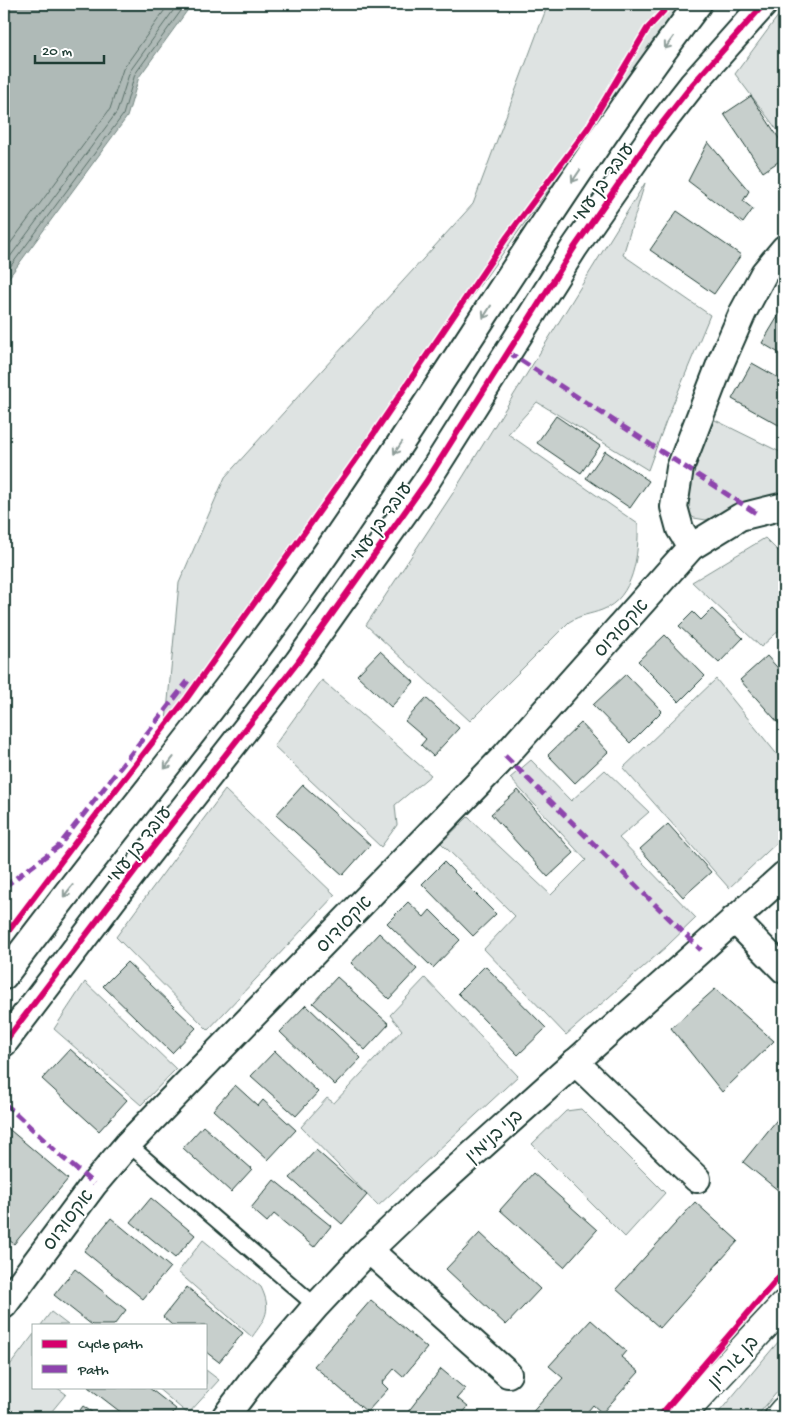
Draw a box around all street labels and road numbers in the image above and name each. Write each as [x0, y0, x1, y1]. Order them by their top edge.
street label: עובד בן עמי [569, 140, 641, 228]
street label: עובד בן עמי [347, 479, 419, 567]
street label: אקסודוס [590, 595, 655, 663]
street label: עובד בן עמי [103, 803, 178, 890]
street label: אקסודוס [313, 892, 378, 959]
street label: בני בנימין [462, 1106, 529, 1169]
street label: אקסודוס [39, 1186, 100, 1256]
street label: בן גוריון [704, 1332, 765, 1395]

